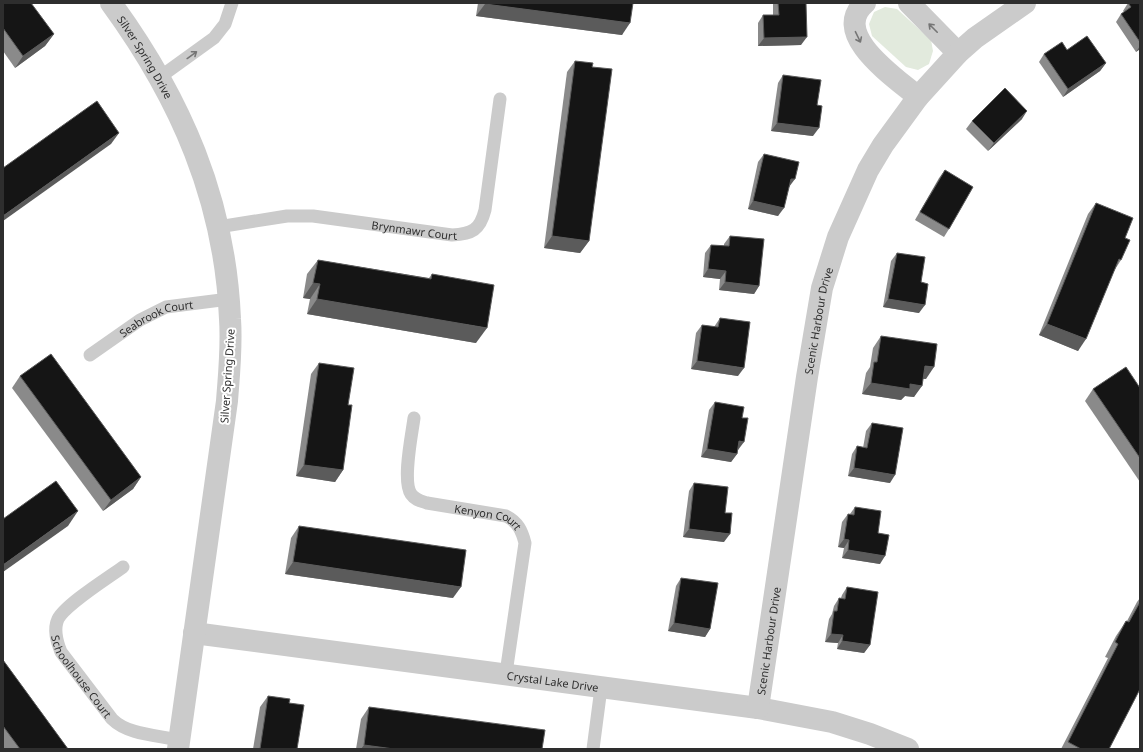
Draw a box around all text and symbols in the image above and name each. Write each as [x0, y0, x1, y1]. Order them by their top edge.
street label: Silver Spring Drive [115, 12, 177, 101]
one-way arrow [929, 23, 938, 33]
one-way arrow [855, 31, 862, 43]
one-way arrow [186, 51, 197, 59]
street label: Brynmawr Court [371, 217, 457, 243]
street label: Scenic Harbour Drive [800, 265, 836, 375]
street label: Seabrook Court [116, 296, 194, 340]
street label: Silver Spring Drive [216, 328, 238, 424]
street label: Kenyon Court [453, 500, 526, 533]
street label: Scenic Harbour Drive [753, 586, 783, 696]
street label: Schoolhouse Court [49, 634, 116, 720]
street label: Crystal Lake Drive [506, 667, 600, 694]

